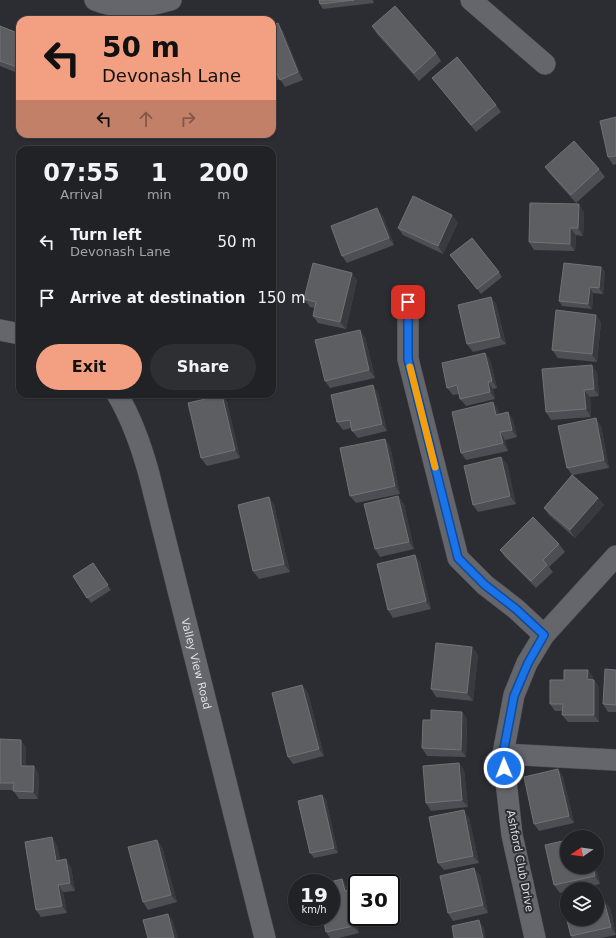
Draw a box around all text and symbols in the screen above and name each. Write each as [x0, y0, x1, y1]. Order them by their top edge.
text: 50 m [102, 31, 180, 64]
icon: left [36, 32, 88, 84]
text: Devonash Lane [102, 65, 241, 86]
icon: left [93, 108, 115, 130]
icon: ahead [135, 108, 157, 130]
icon: right [177, 108, 199, 130]
text: 07:55 [43, 159, 120, 187]
text: 1 [151, 159, 167, 187]
text: 200 [199, 159, 249, 187]
text: Arrival [60, 187, 103, 202]
text: min [147, 187, 171, 202]
text: m [217, 187, 230, 202]
text: Turn left [70, 226, 142, 244]
icon: left [36, 231, 58, 253]
text: 50 m [218, 233, 256, 251]
text: Devonash Lane [70, 244, 170, 259]
pin [391, 285, 425, 319]
icon: arrive [36, 287, 58, 309]
text: Arrive at destination [70, 289, 245, 307]
text: 150 m [257, 289, 306, 307]
icon: arrive [397, 291, 419, 313]
button: Exit [36, 344, 142, 390]
button: Share [150, 344, 256, 390]
street label: Valley View Road [179, 617, 214, 711]
position arrow [483, 747, 525, 789]
street label: Ashford Club Drive [504, 809, 536, 913]
north arrow [560, 830, 604, 874]
map controls [560, 830, 604, 926]
speed limit sign: 30 [348, 874, 400, 926]
button: layers [560, 882, 604, 926]
text: 19 [300, 883, 328, 907]
text: km/h [301, 904, 327, 915]

